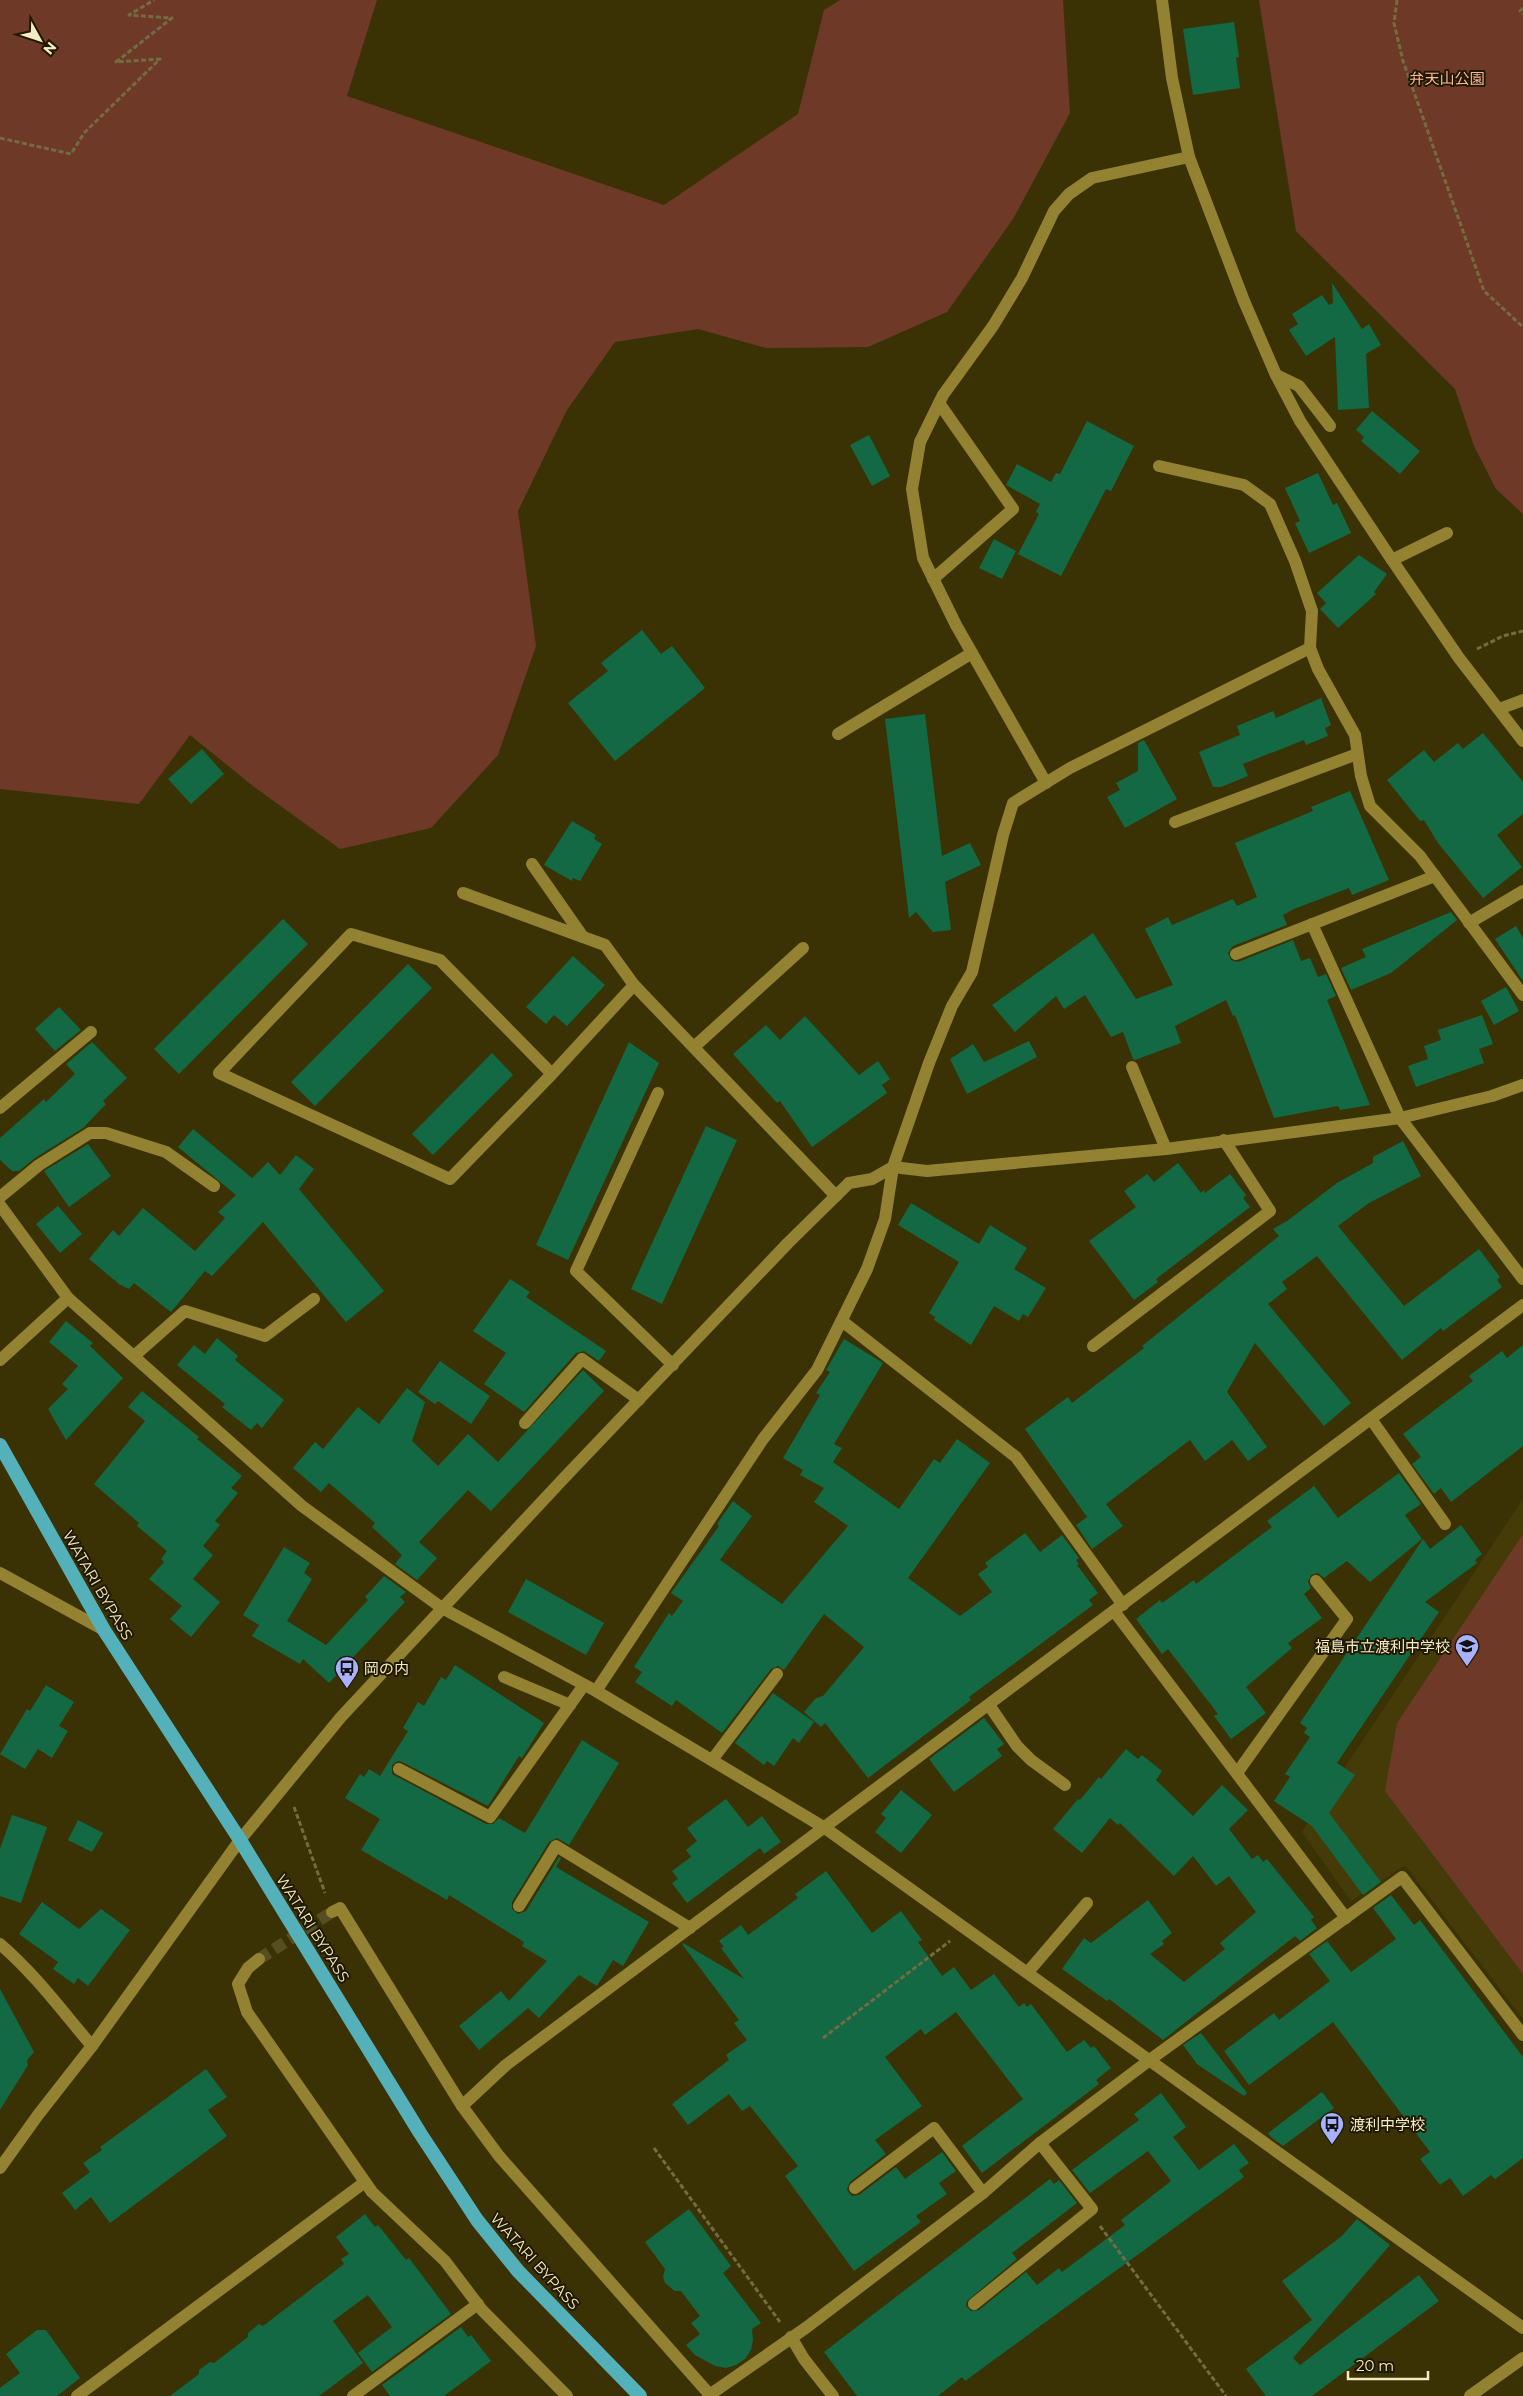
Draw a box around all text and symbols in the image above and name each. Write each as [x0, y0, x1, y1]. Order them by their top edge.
north arrow [15, 15, 65, 65]
text: N [39, 38, 60, 58]
park label: 弁天山公園 [1409, 69, 1485, 88]
street label: WATARI BYPASS [59, 1527, 137, 1643]
school or university icon: 福島市立渡利中学校 [1454, 1633, 1480, 1667]
place label: 福島市立渡利中学校 [1315, 1637, 1450, 1656]
bus stop icon: 岡の内 [334, 1655, 360, 1689]
place label: 岡の内 [364, 1659, 409, 1678]
street label: WATARI BYPASS [272, 1870, 354, 1986]
bus stop icon: 渡利中学校 [1319, 2111, 1345, 2145]
place label: 渡利中学校 [1350, 2115, 1425, 2134]
street label: WATARI BYPASS [487, 2209, 583, 2313]
scale bar [1348, 2348, 1428, 2380]
text: 20 m [1356, 2356, 1394, 2375]

